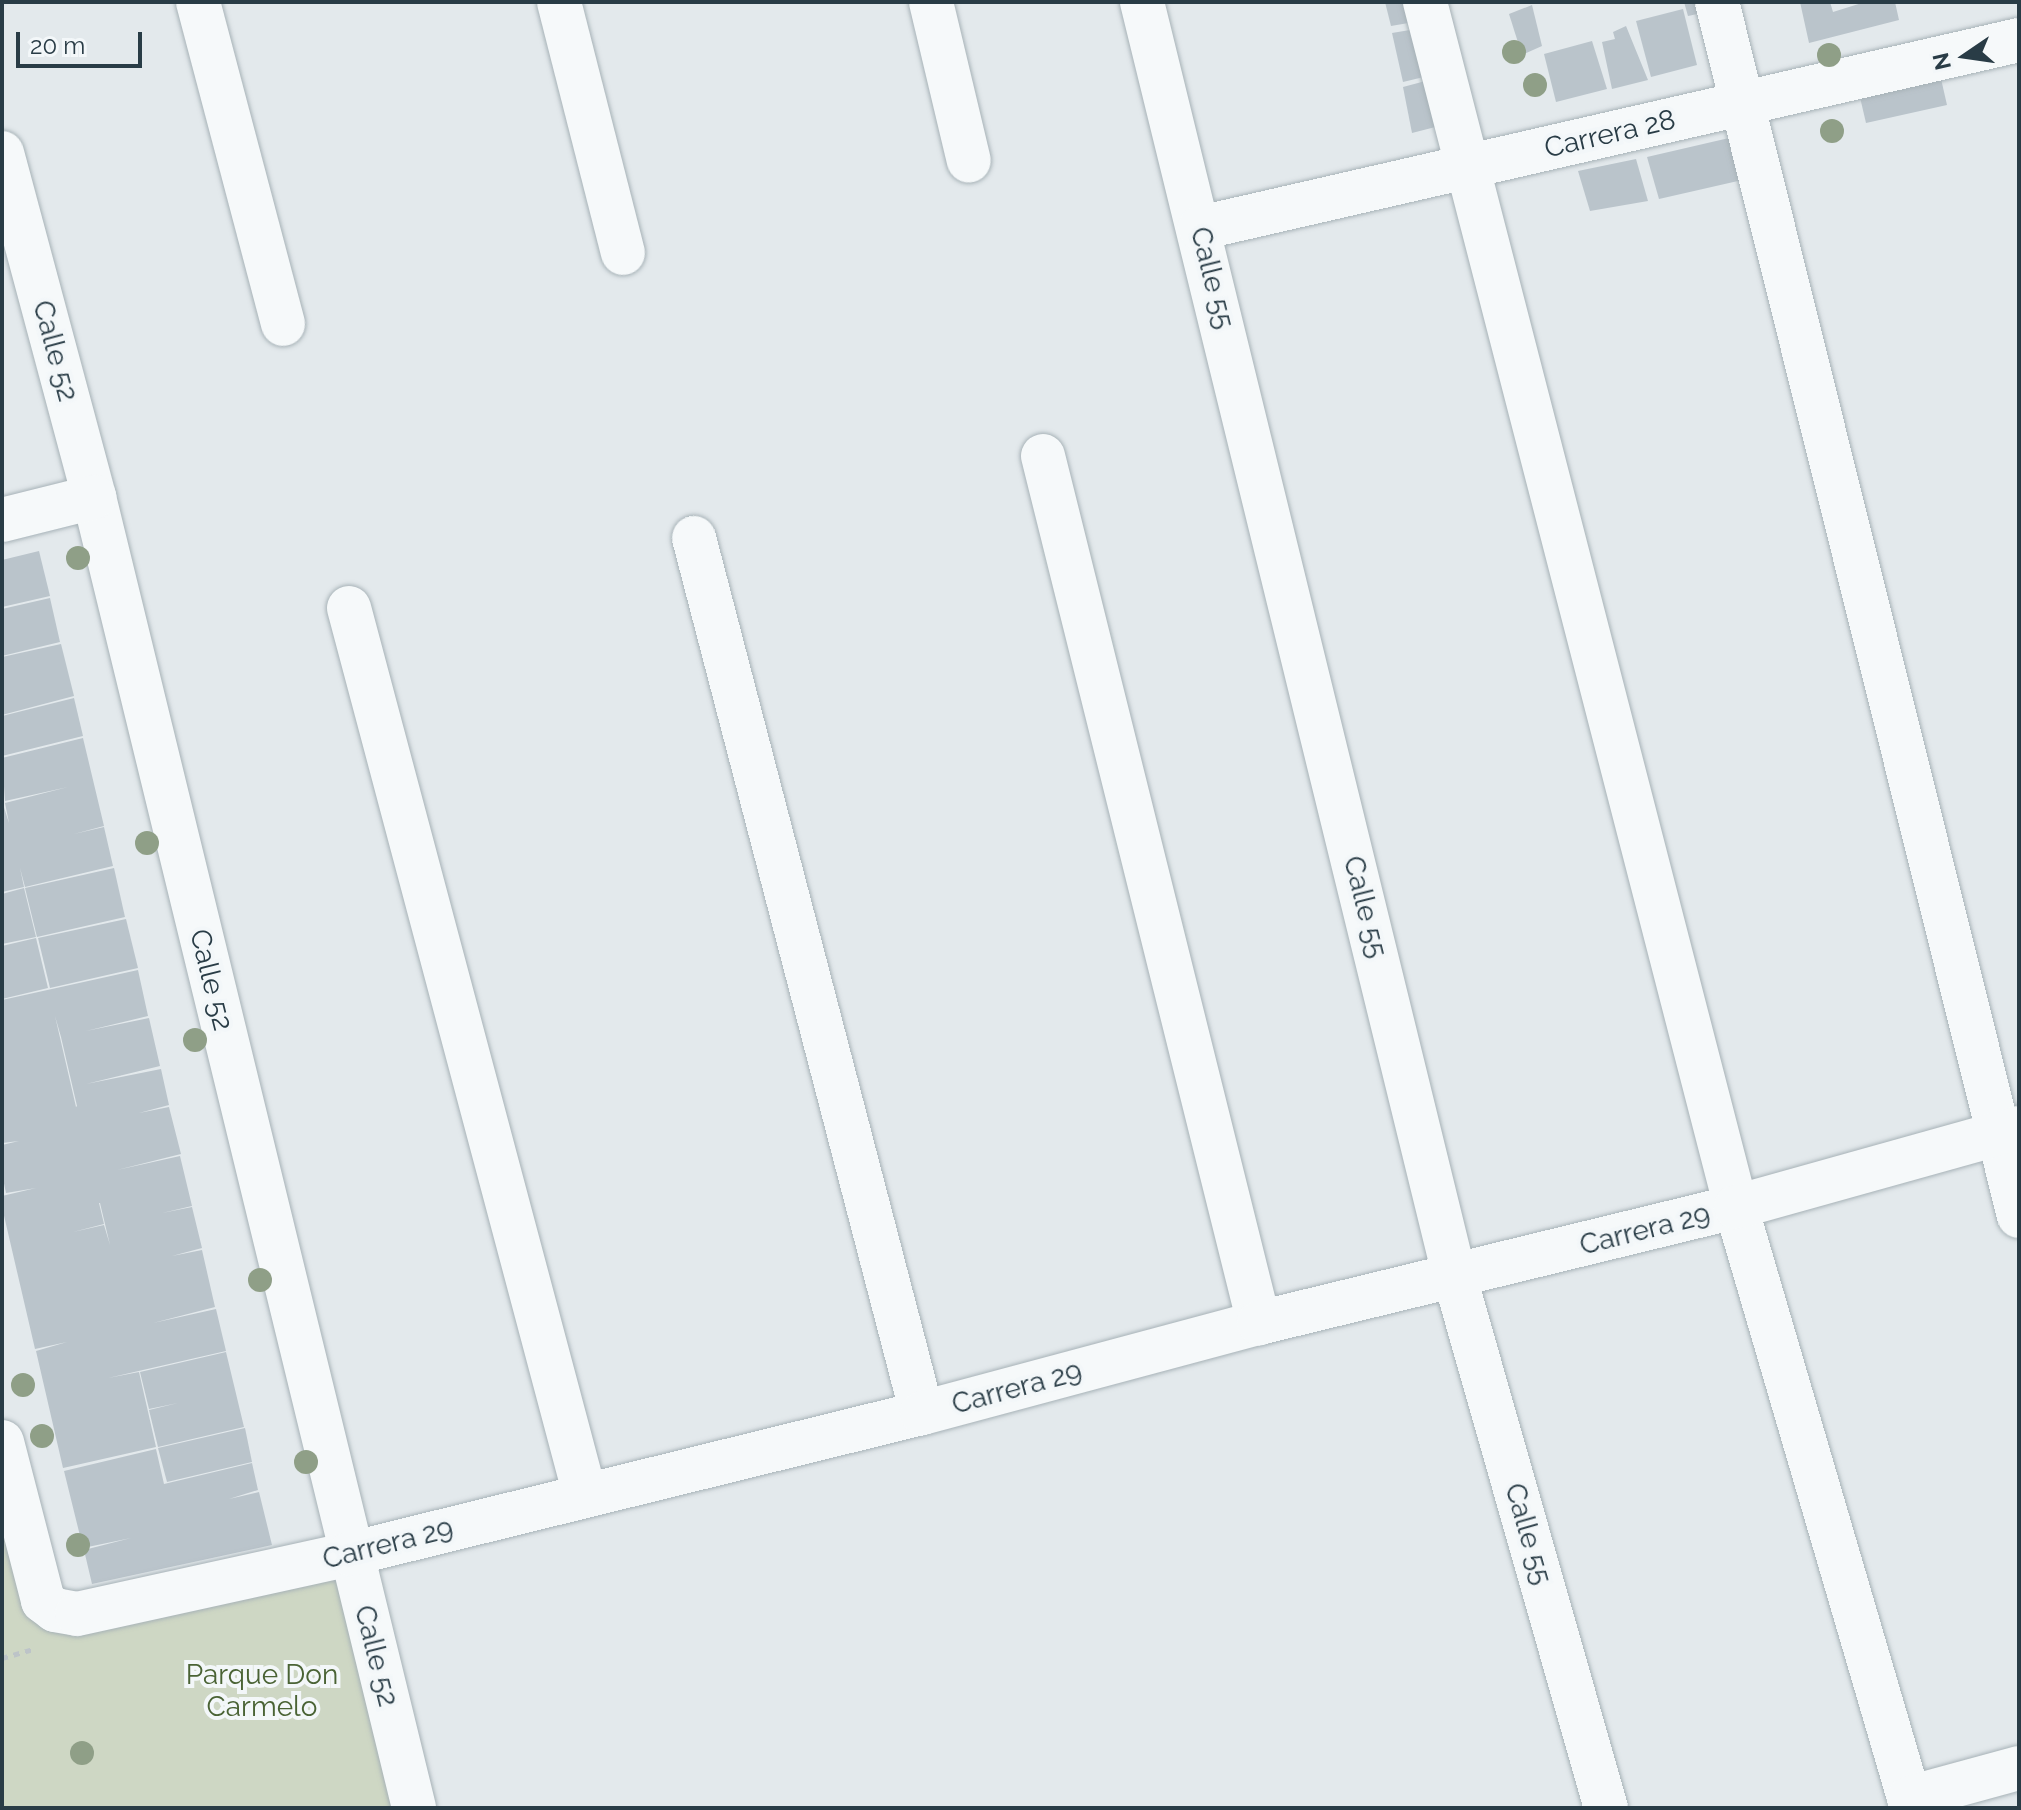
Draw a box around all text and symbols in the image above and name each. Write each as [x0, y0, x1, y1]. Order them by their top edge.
scale bar [20, 16, 146, 66]
north arrow [1925, 16, 2005, 96]
text: 20 m [30, 31, 85, 60]
text: N [1927, 50, 1956, 73]
street label: Carrera 28 [1541, 103, 1679, 165]
street label: Calle 55 [1183, 224, 1241, 332]
street label: Calle 52 [25, 297, 85, 405]
street label: Calle 55 [1336, 853, 1394, 961]
street label: Calle 52 [182, 926, 240, 1034]
street label: Carrera 29 [1576, 1198, 1714, 1262]
street label: Carrera 29 [948, 1355, 1086, 1421]
street label: Calle 55 [1498, 1479, 1558, 1589]
street label: Carrera 29 [319, 1512, 457, 1576]
street label: Calle 52 [347, 1602, 405, 1710]
park label: Parque Don Carmelo [186, 1658, 338, 1724]

